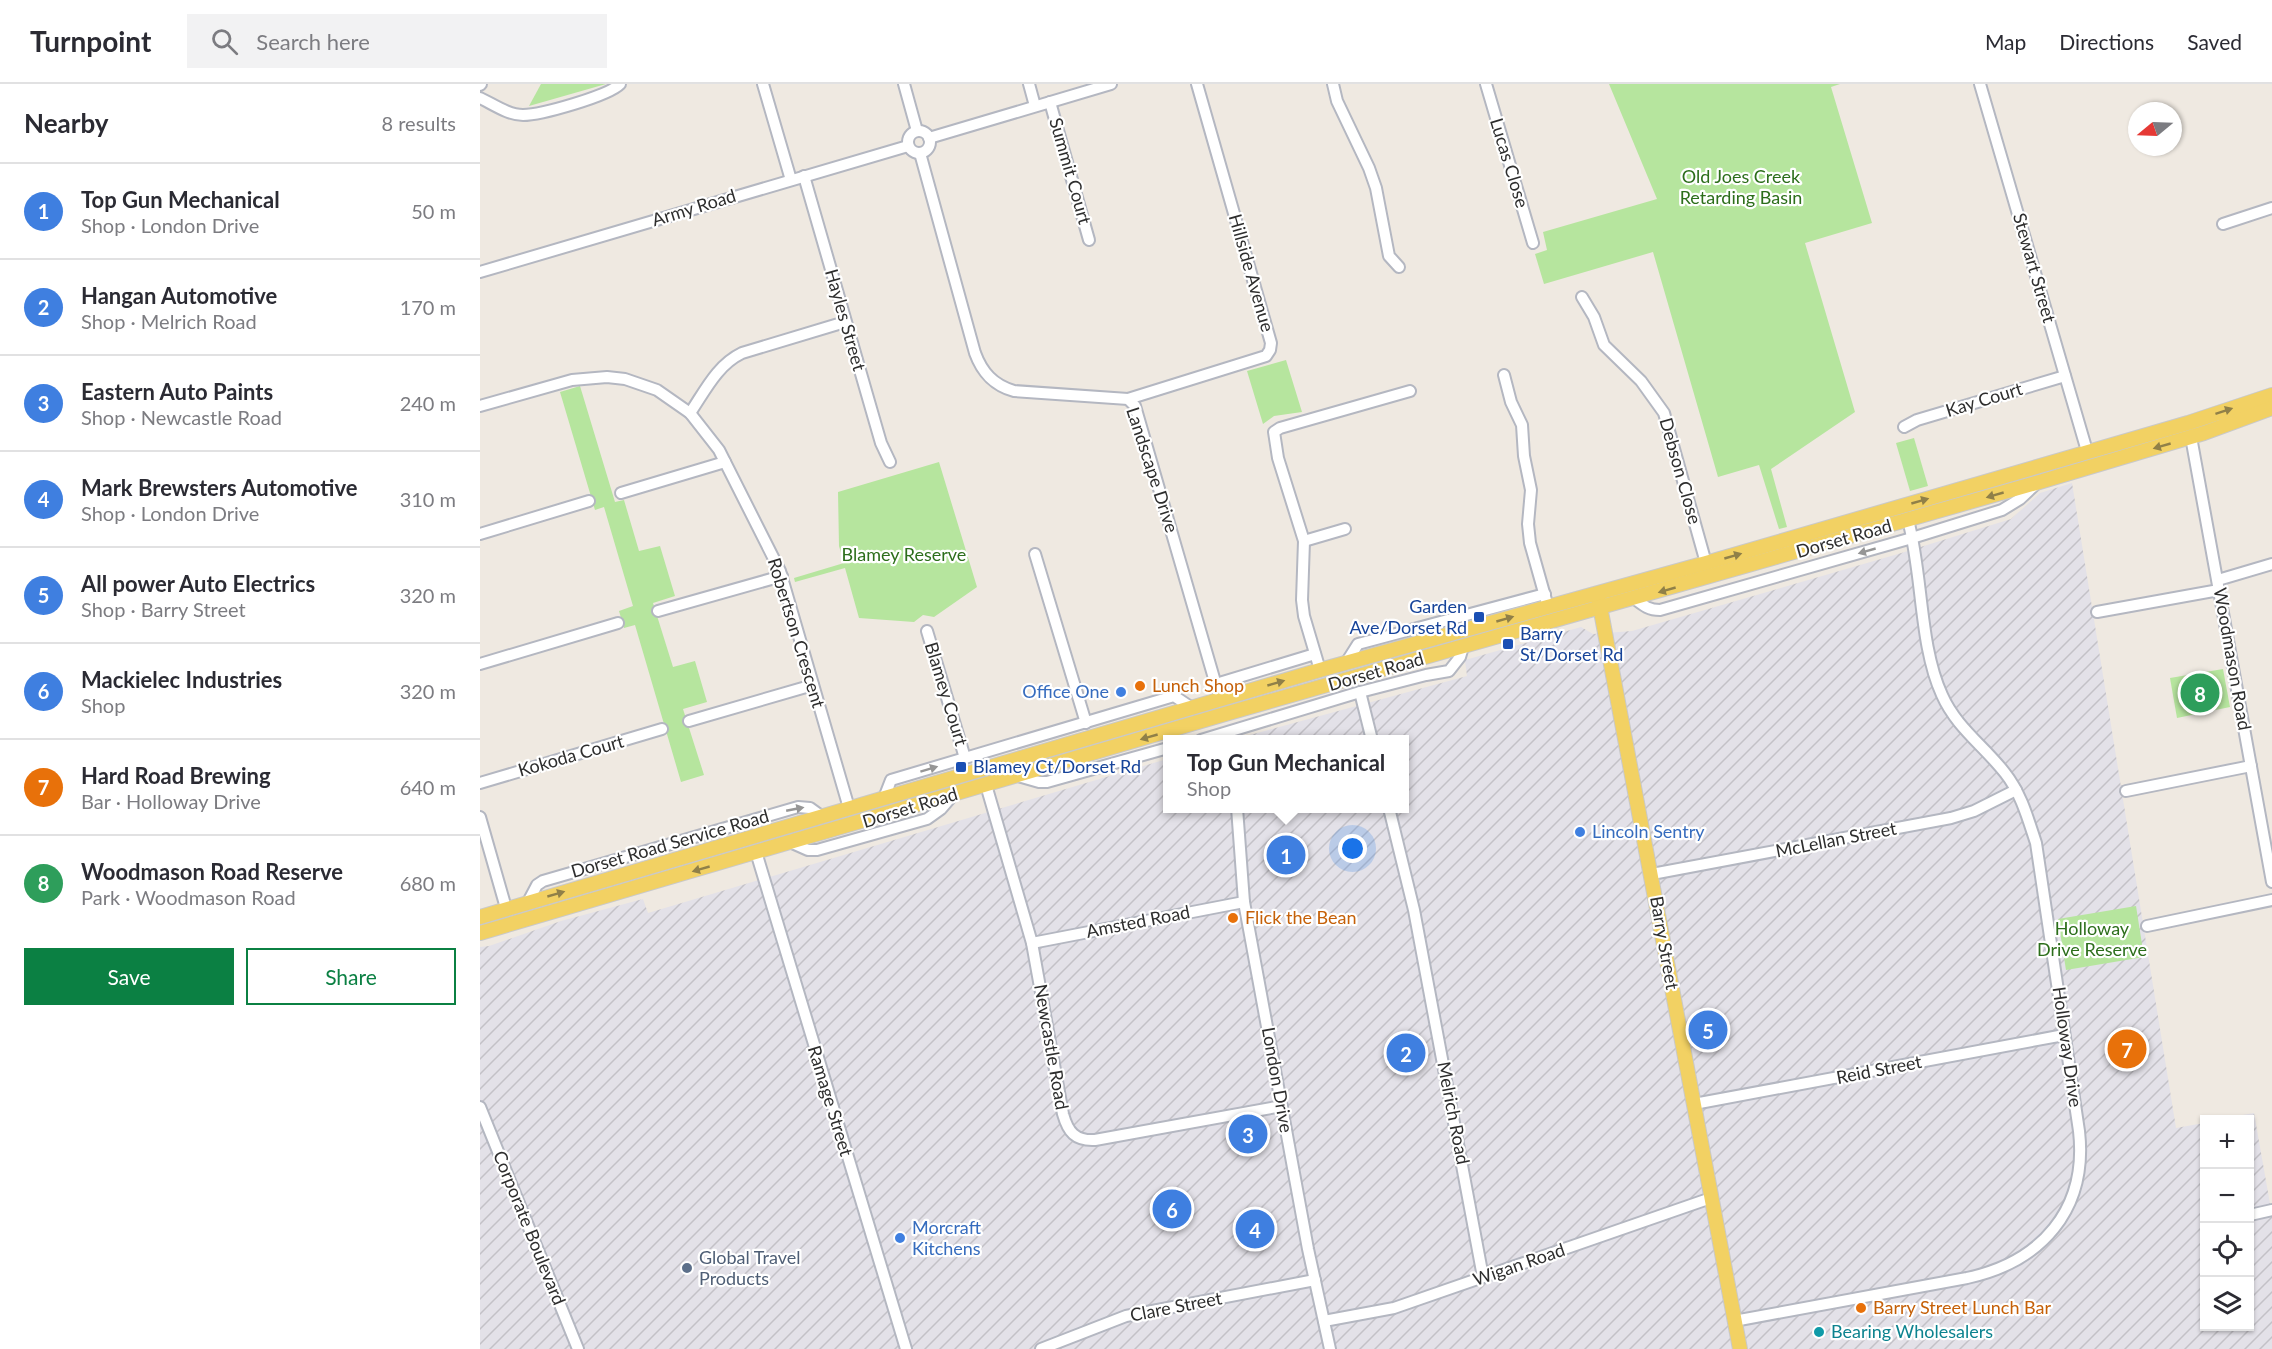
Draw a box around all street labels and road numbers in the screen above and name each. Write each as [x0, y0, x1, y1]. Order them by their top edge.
street label: Summit Court [1045, 115, 1097, 227]
street label: Lucas Close [1486, 115, 1534, 210]
street label: Army Road [649, 184, 738, 230]
street label: Stewart Street [2009, 210, 2061, 326]
street label: Hillside Avenue [1225, 211, 1279, 334]
street label: Hayles Street [821, 266, 871, 374]
street label: Kay Court [1943, 377, 2025, 421]
street label: Landscape Drive [1122, 404, 1184, 535]
street label: Debson Close [1655, 415, 1707, 526]
street label: Dorset Road [1793, 514, 1894, 562]
street label: Robertson Crescent [764, 555, 830, 711]
street label: Woodmason Road [2210, 586, 2256, 732]
street label: Blamey Court [921, 639, 973, 749]
street label: Dorset Road [1325, 647, 1426, 695]
street label: Kokoda Court [515, 729, 627, 781]
street label: Dorset Road [859, 782, 960, 832]
street label: Dorset Road Service Road [568, 804, 771, 882]
street label: McLellan Street [1774, 816, 1899, 862]
street label: Barry Street [1646, 894, 1684, 992]
street label: Amsted Road [1084, 900, 1192, 942]
street label: Newcastle Road [1030, 982, 1074, 1111]
street label: Holloway Drive [2049, 985, 2087, 1108]
street label: London Drive [1258, 1025, 1298, 1134]
street label: Ramage Street [804, 1043, 858, 1159]
street label: Reid Street [1834, 1050, 1924, 1088]
street label: Melrich Road [1433, 1060, 1475, 1166]
street label: Corporate Boulevard [489, 1147, 571, 1308]
street label: Wigan Road [1470, 1238, 1568, 1290]
street label: Clare Street [1128, 1286, 1224, 1326]

